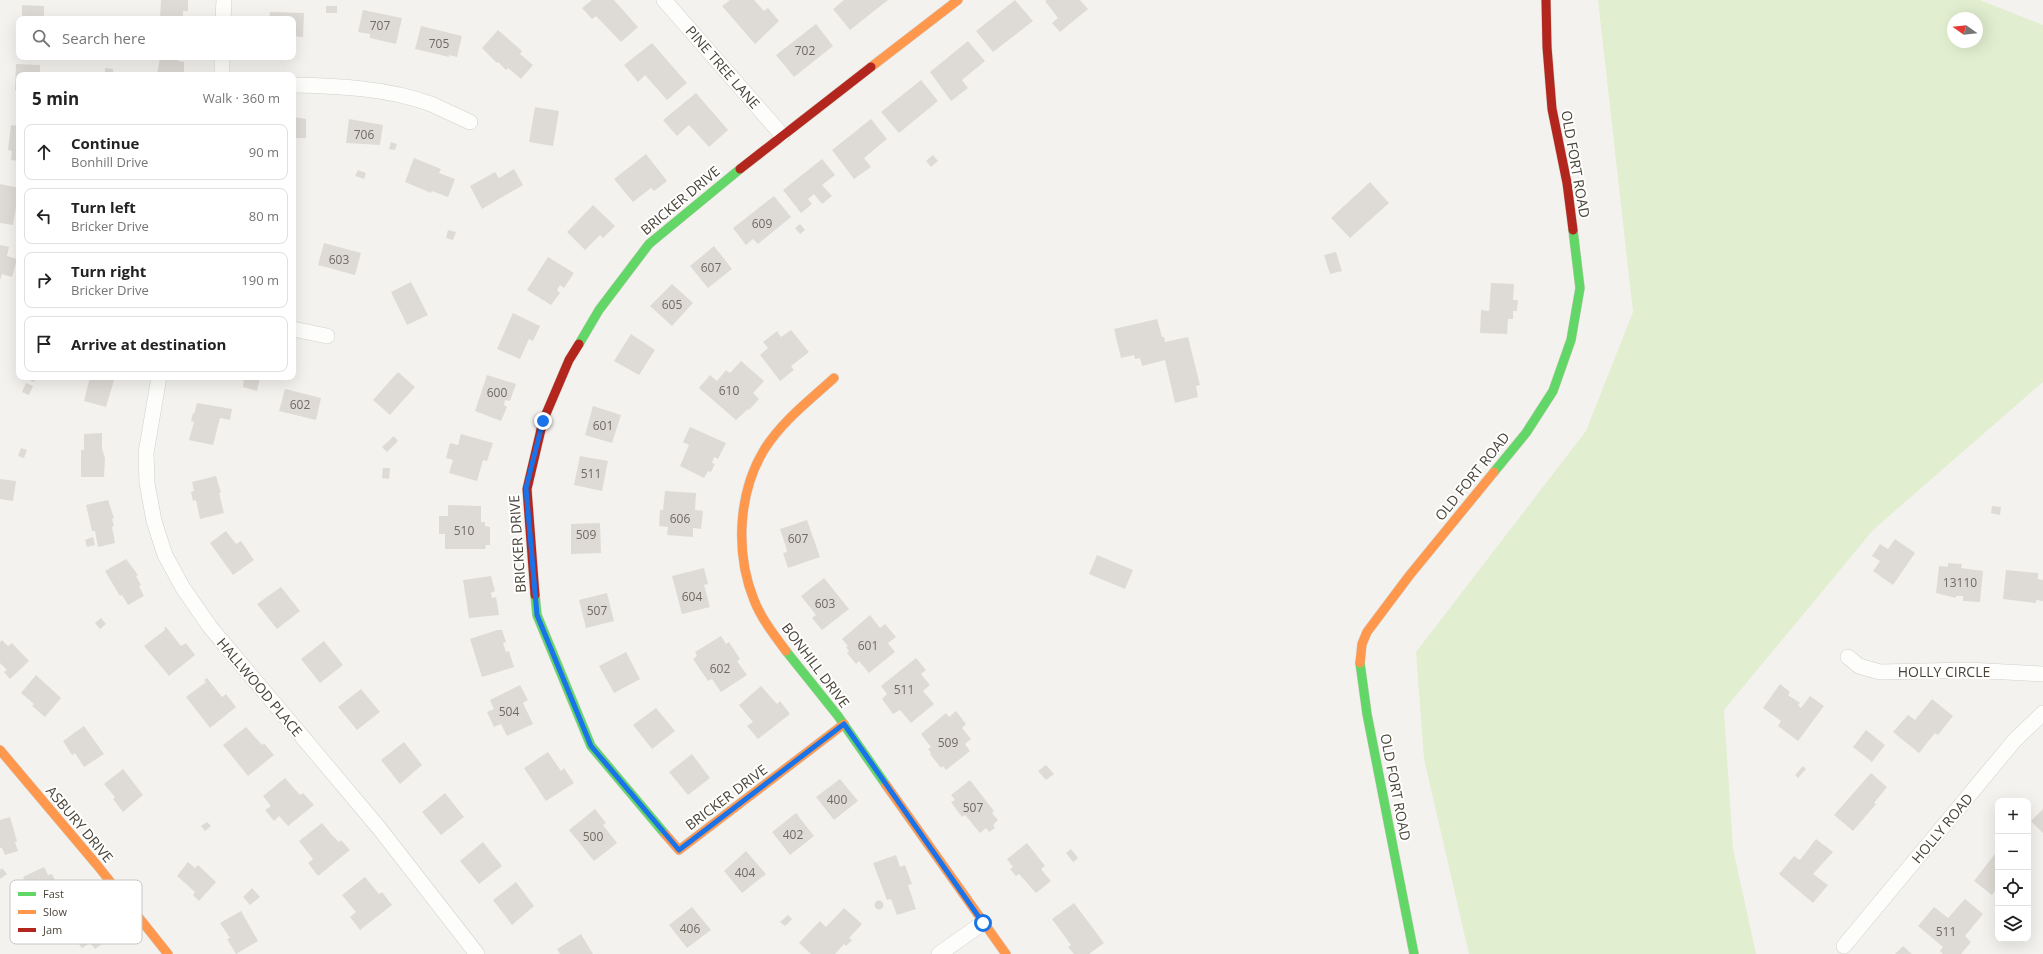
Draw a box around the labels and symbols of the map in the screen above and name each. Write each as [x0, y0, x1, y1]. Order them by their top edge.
north arrow [1947, 12, 1983, 48]
house number: 707 [370, 17, 390, 34]
street label: PINE TREE LANE [682, 21, 764, 113]
house number: 705 [429, 35, 449, 52]
house number: 702 [795, 42, 815, 59]
street label: OLD FORT ROAD [1557, 109, 1595, 219]
house number: 706 [354, 126, 374, 143]
street label: BRICKER DRIVE [636, 161, 724, 239]
house number: 609 [752, 215, 772, 232]
house number: 603 [329, 251, 349, 268]
house number: 607 [701, 259, 721, 276]
house number: 605 [662, 296, 682, 313]
house number: 610 [719, 382, 739, 399]
house number: 600 [487, 384, 507, 401]
house number: 602 [290, 396, 310, 413]
route end [534, 412, 552, 430]
house number: 601 [593, 417, 613, 434]
street label: OLD FORT ROAD [1430, 428, 1514, 524]
house number: 511 [581, 465, 601, 482]
street label: BRICKER DRIVE [504, 495, 530, 593]
house number: 606 [670, 510, 690, 527]
house number: 510 [454, 522, 474, 539]
house number: 509 [576, 526, 596, 543]
house number: 607 [788, 530, 808, 547]
house number: 13110 [1943, 574, 1977, 591]
house number: 604 [682, 588, 702, 605]
house number: 603 [815, 595, 835, 612]
house number: 507 [587, 602, 607, 619]
street label: BONHILL DRIVE [778, 619, 854, 711]
street label: HALLWOOD PLACE [213, 634, 307, 740]
house number: 601 [858, 637, 878, 654]
house number: 602 [710, 660, 730, 677]
street label: HOLLY CIRCLE [1898, 662, 1990, 681]
house number: 511 [894, 681, 914, 698]
house number: 504 [499, 703, 519, 720]
street label: OLD FORT ROAD [1376, 732, 1416, 842]
house number: 509 [938, 734, 958, 751]
street label: BRICKER DRIVE [681, 760, 771, 834]
street label: ASBURY DRIVE [42, 782, 118, 866]
street label: HOLLY ROAD [1907, 789, 1977, 867]
house number: 400 [827, 791, 847, 808]
house number: 507 [963, 799, 983, 816]
house number: 402 [783, 826, 803, 843]
house number: 500 [583, 828, 603, 845]
house number: 404 [735, 864, 755, 881]
legend [10, 880, 142, 944]
text: Fast [43, 886, 64, 901]
text: Slow [43, 904, 67, 919]
route start [974, 914, 992, 932]
house number: 406 [680, 920, 700, 937]
text: Jam [42, 922, 62, 937]
house number: 511 [1936, 923, 1956, 940]

